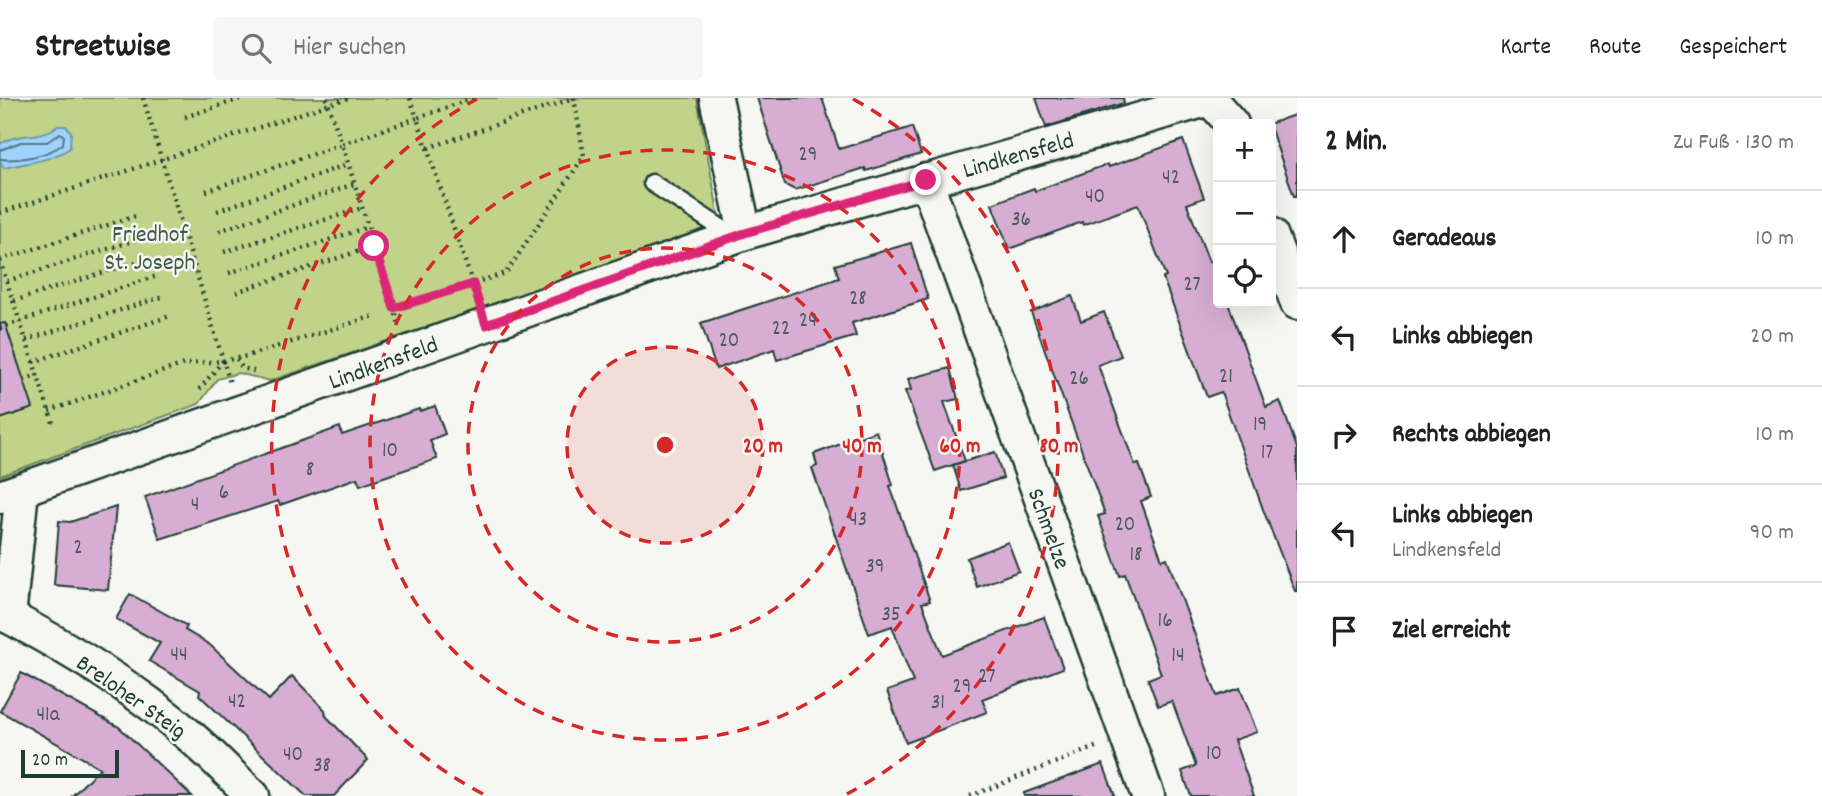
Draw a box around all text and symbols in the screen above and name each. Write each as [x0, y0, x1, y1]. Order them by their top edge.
search box [213, 17, 703, 80]
text: Streetwise [35, 25, 171, 72]
icon: search [237, 29, 275, 67]
text: Hier suchen [293, 30, 406, 67]
text: Karte [1500, 31, 1551, 65]
text: Route [1589, 31, 1641, 65]
text: Gespeichert [1679, 31, 1787, 65]
map controls [1213, 119, 1276, 308]
button: + [1213, 119, 1276, 182]
text: 2 Min. [1325, 122, 1387, 165]
street label: Lindkensfeld [959, 125, 1078, 189]
text: Zu Fuß · 130 m [1673, 127, 1794, 160]
house number: 29 [799, 141, 817, 171]
route end [910, 164, 941, 195]
house number: 42 [1162, 164, 1180, 194]
button: − [1213, 182, 1276, 245]
house number: 40 [1085, 183, 1105, 213]
house number: 36 [1011, 206, 1031, 236]
park label: Friedhof St. Joseph [104, 219, 196, 281]
icon: ahead [1325, 220, 1363, 258]
text: Geradeaus [1392, 221, 1496, 258]
text: 10 m [1755, 223, 1794, 256]
route start [358, 230, 389, 261]
button: locate [1213, 245, 1276, 308]
house number: 27 [1183, 271, 1201, 301]
house number: 28 [849, 285, 867, 315]
house number: 24 [799, 307, 817, 337]
house number: 22 [772, 315, 790, 345]
icon: left [1325, 318, 1363, 356]
text: Links abbiegen [1392, 319, 1533, 356]
text: 20 m [1750, 321, 1794, 354]
house number: 20 [719, 327, 739, 357]
street label: Lindkensfeld [325, 329, 443, 400]
house number: 21 [1219, 363, 1233, 393]
house number: 26 [1069, 365, 1089, 395]
house number: 19 [1253, 411, 1267, 441]
icon: right [1325, 416, 1363, 454]
text: Rechts abbiegen [1392, 417, 1551, 454]
text: 10 m [1755, 419, 1794, 452]
centre of rings [653, 433, 677, 457]
text: 20 m [743, 433, 783, 463]
text: 40 m [842, 433, 882, 463]
text: 60 m [940, 433, 980, 463]
text: 80 m [1039, 433, 1079, 463]
house number: 10 [382, 437, 398, 467]
house number: 17 [1261, 439, 1273, 469]
house number: 8 [306, 456, 314, 486]
house number: 6 [219, 479, 229, 509]
street label: Schmelze [1017, 484, 1077, 574]
house number: 4 [191, 491, 199, 521]
text: Links abbiegen [1392, 498, 1533, 535]
house number: 43 [849, 506, 867, 536]
house number: 20 [1115, 511, 1135, 541]
icon: left [1325, 514, 1363, 552]
text: 90 m [1750, 517, 1794, 550]
house number: 2 [73, 534, 83, 564]
text: Lindkensfeld [1392, 535, 1501, 568]
house number: 18 [1129, 541, 1143, 571]
house number: 39 [866, 553, 884, 583]
house number: 35 [881, 601, 901, 631]
house number: 16 [1158, 607, 1172, 637]
icon: arrive [1325, 612, 1363, 650]
text: Ziel erreicht [1392, 613, 1511, 650]
house number: 44 [170, 641, 188, 671]
house number: 14 [1171, 642, 1185, 672]
street label: Breloher Steig [68, 648, 192, 749]
house number: 27 [978, 663, 996, 693]
house number: 29 [953, 673, 971, 703]
house number: 42 [228, 688, 246, 718]
house number: 31 [931, 689, 945, 719]
house number: 41a [36, 701, 61, 731]
house number: 10 [1206, 740, 1222, 770]
house number: 40 [283, 741, 303, 771]
scale bar [21, 747, 119, 779]
text: 20 m [32, 748, 68, 775]
house number: 38 [313, 752, 331, 782]

